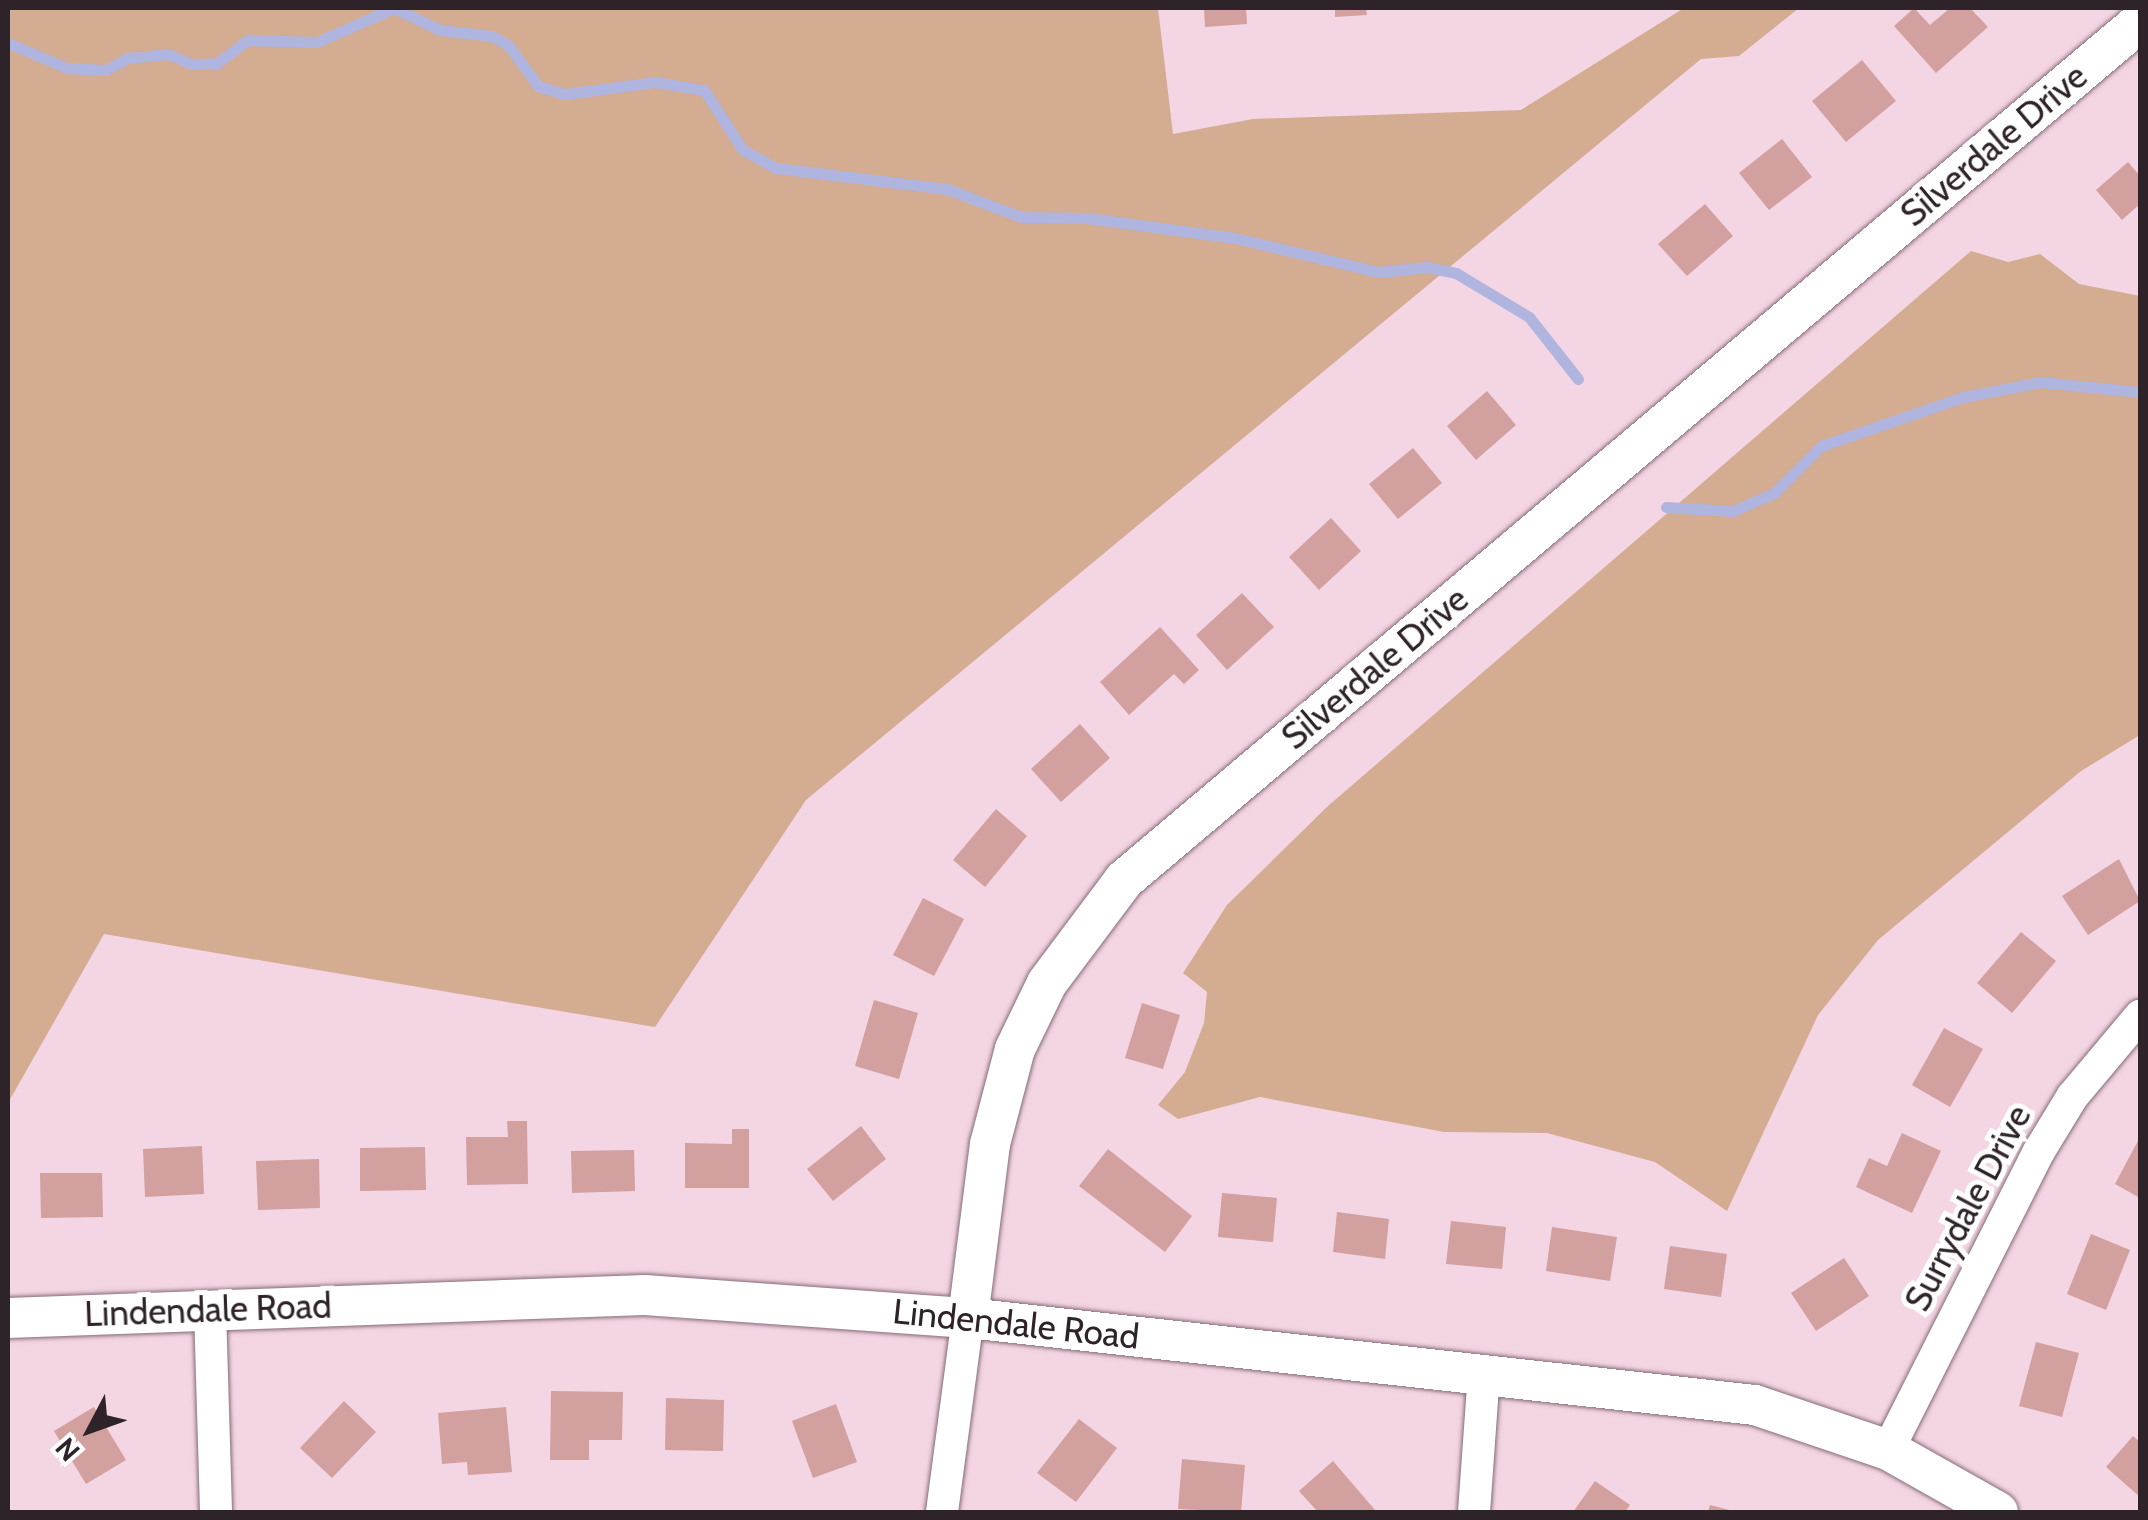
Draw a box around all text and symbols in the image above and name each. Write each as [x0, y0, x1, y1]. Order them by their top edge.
street label: Silverdale Drive [1893, 55, 2095, 235]
street label: Silverdale Drive [1274, 578, 1476, 758]
street label: Surrydale Drive [1896, 1098, 2040, 1318]
street label: Lindendale Road [84, 1285, 332, 1335]
street label: Lindendale Road [891, 1290, 1141, 1358]
north arrow [40, 1380, 140, 1480]
text: N [48, 1431, 87, 1468]

